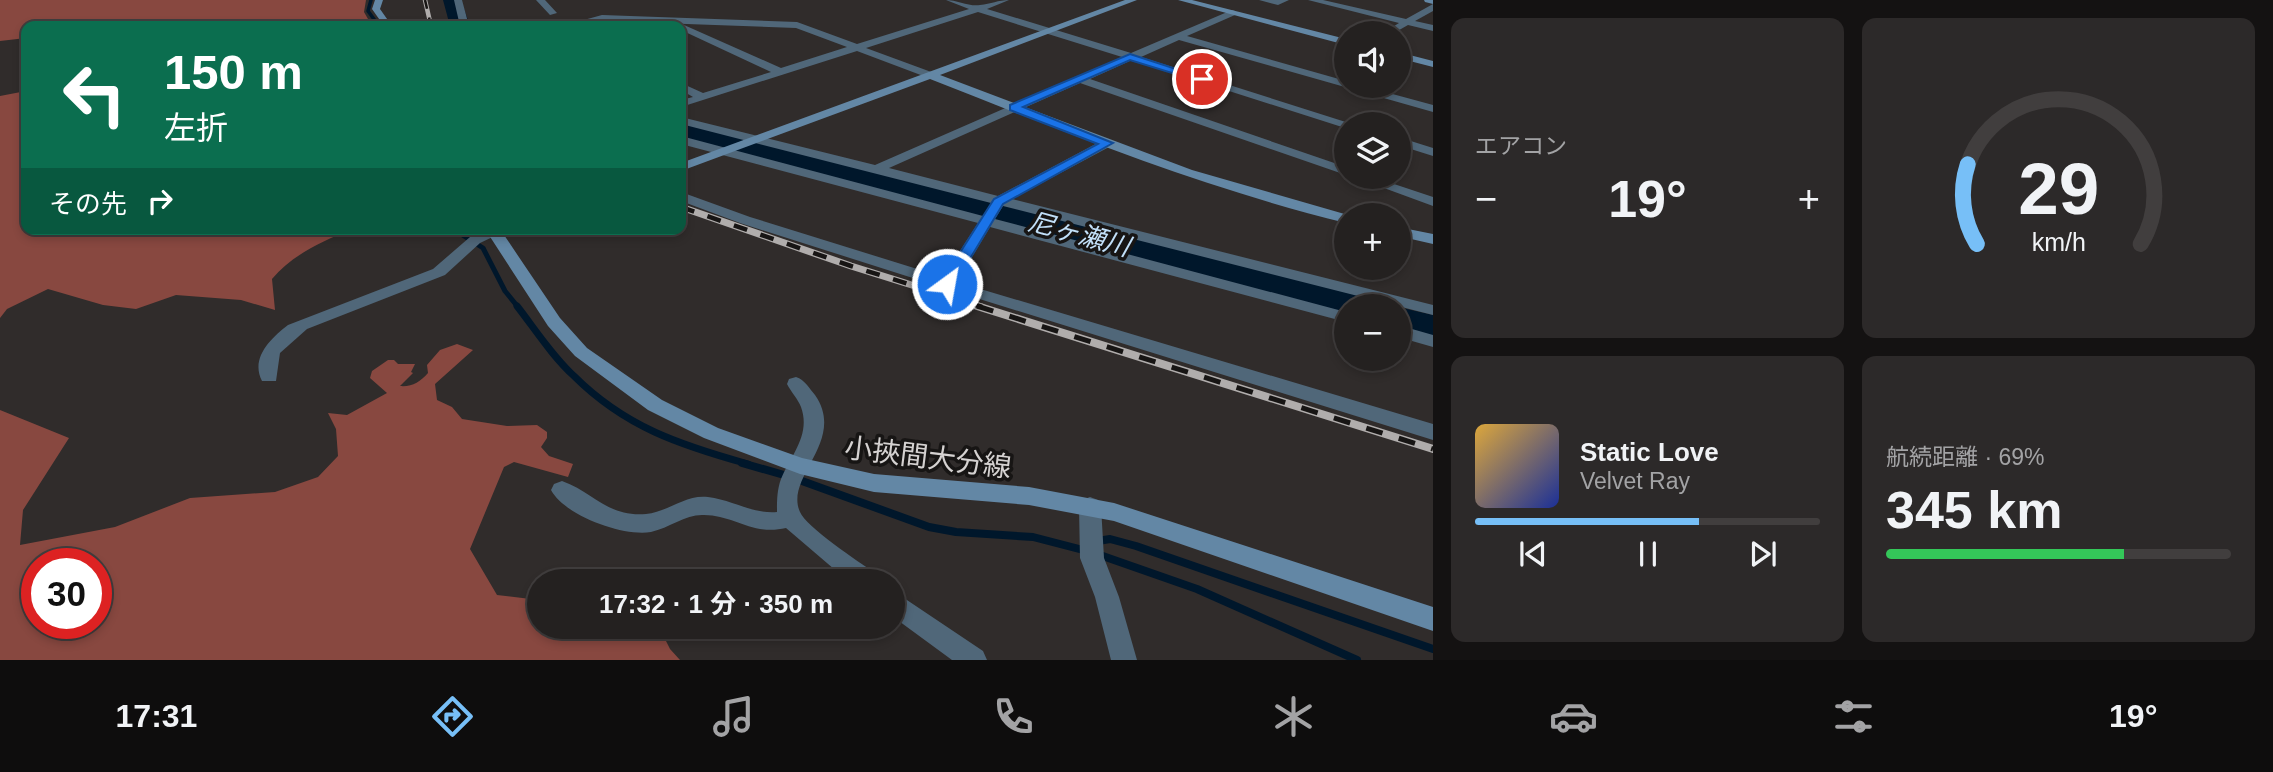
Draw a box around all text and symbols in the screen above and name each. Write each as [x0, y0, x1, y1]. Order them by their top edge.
map controls [1334, 21, 1411, 371]
button: sound [1334, 21, 1411, 98]
text: 150 m [164, 45, 303, 99]
icon: left [49, 49, 140, 140]
pin [1172, 49, 1232, 109]
icon: arrive [1183, 60, 1221, 98]
text: 左折 [164, 110, 228, 146]
button: layers [1334, 112, 1411, 189]
text: エアコン [1475, 133, 1567, 159]
text: 29 [2018, 148, 2099, 229]
text: 19° [1608, 170, 1687, 228]
text: − [1475, 178, 1497, 220]
text: + [1798, 178, 1820, 220]
icon: right [141, 182, 179, 220]
text: その先 [49, 189, 127, 219]
button: + [1334, 203, 1411, 280]
water label: 尼ヶ瀬川 [1025, 206, 1136, 263]
text: km/h [2031, 228, 2086, 256]
position arrow [910, 247, 984, 321]
button: − [1334, 294, 1411, 371]
street label: 小挾間大分線 [843, 432, 1013, 483]
text: Static Love [1580, 437, 1719, 467]
text: 航続距離 · 69% [1886, 444, 2044, 470]
text: Velvet Ray [1580, 468, 1690, 494]
text: 345 km [1886, 481, 2062, 539]
icon: previous [1514, 535, 1552, 573]
icon: pause [1629, 535, 1667, 573]
icon: next [1744, 535, 1782, 573]
speed limit sign: 30 [21, 548, 112, 639]
text: 17:32 · 1 分 · 350 m [599, 589, 833, 619]
icon: directions [428, 692, 477, 741]
icon: music [709, 692, 758, 741]
icon: phone [989, 692, 1038, 741]
icon: climate [1269, 692, 1318, 741]
icon: car [1549, 692, 1598, 741]
icon: filters [1829, 692, 1878, 741]
text: 17:31 [116, 698, 197, 734]
text: 19° [2109, 698, 2157, 734]

